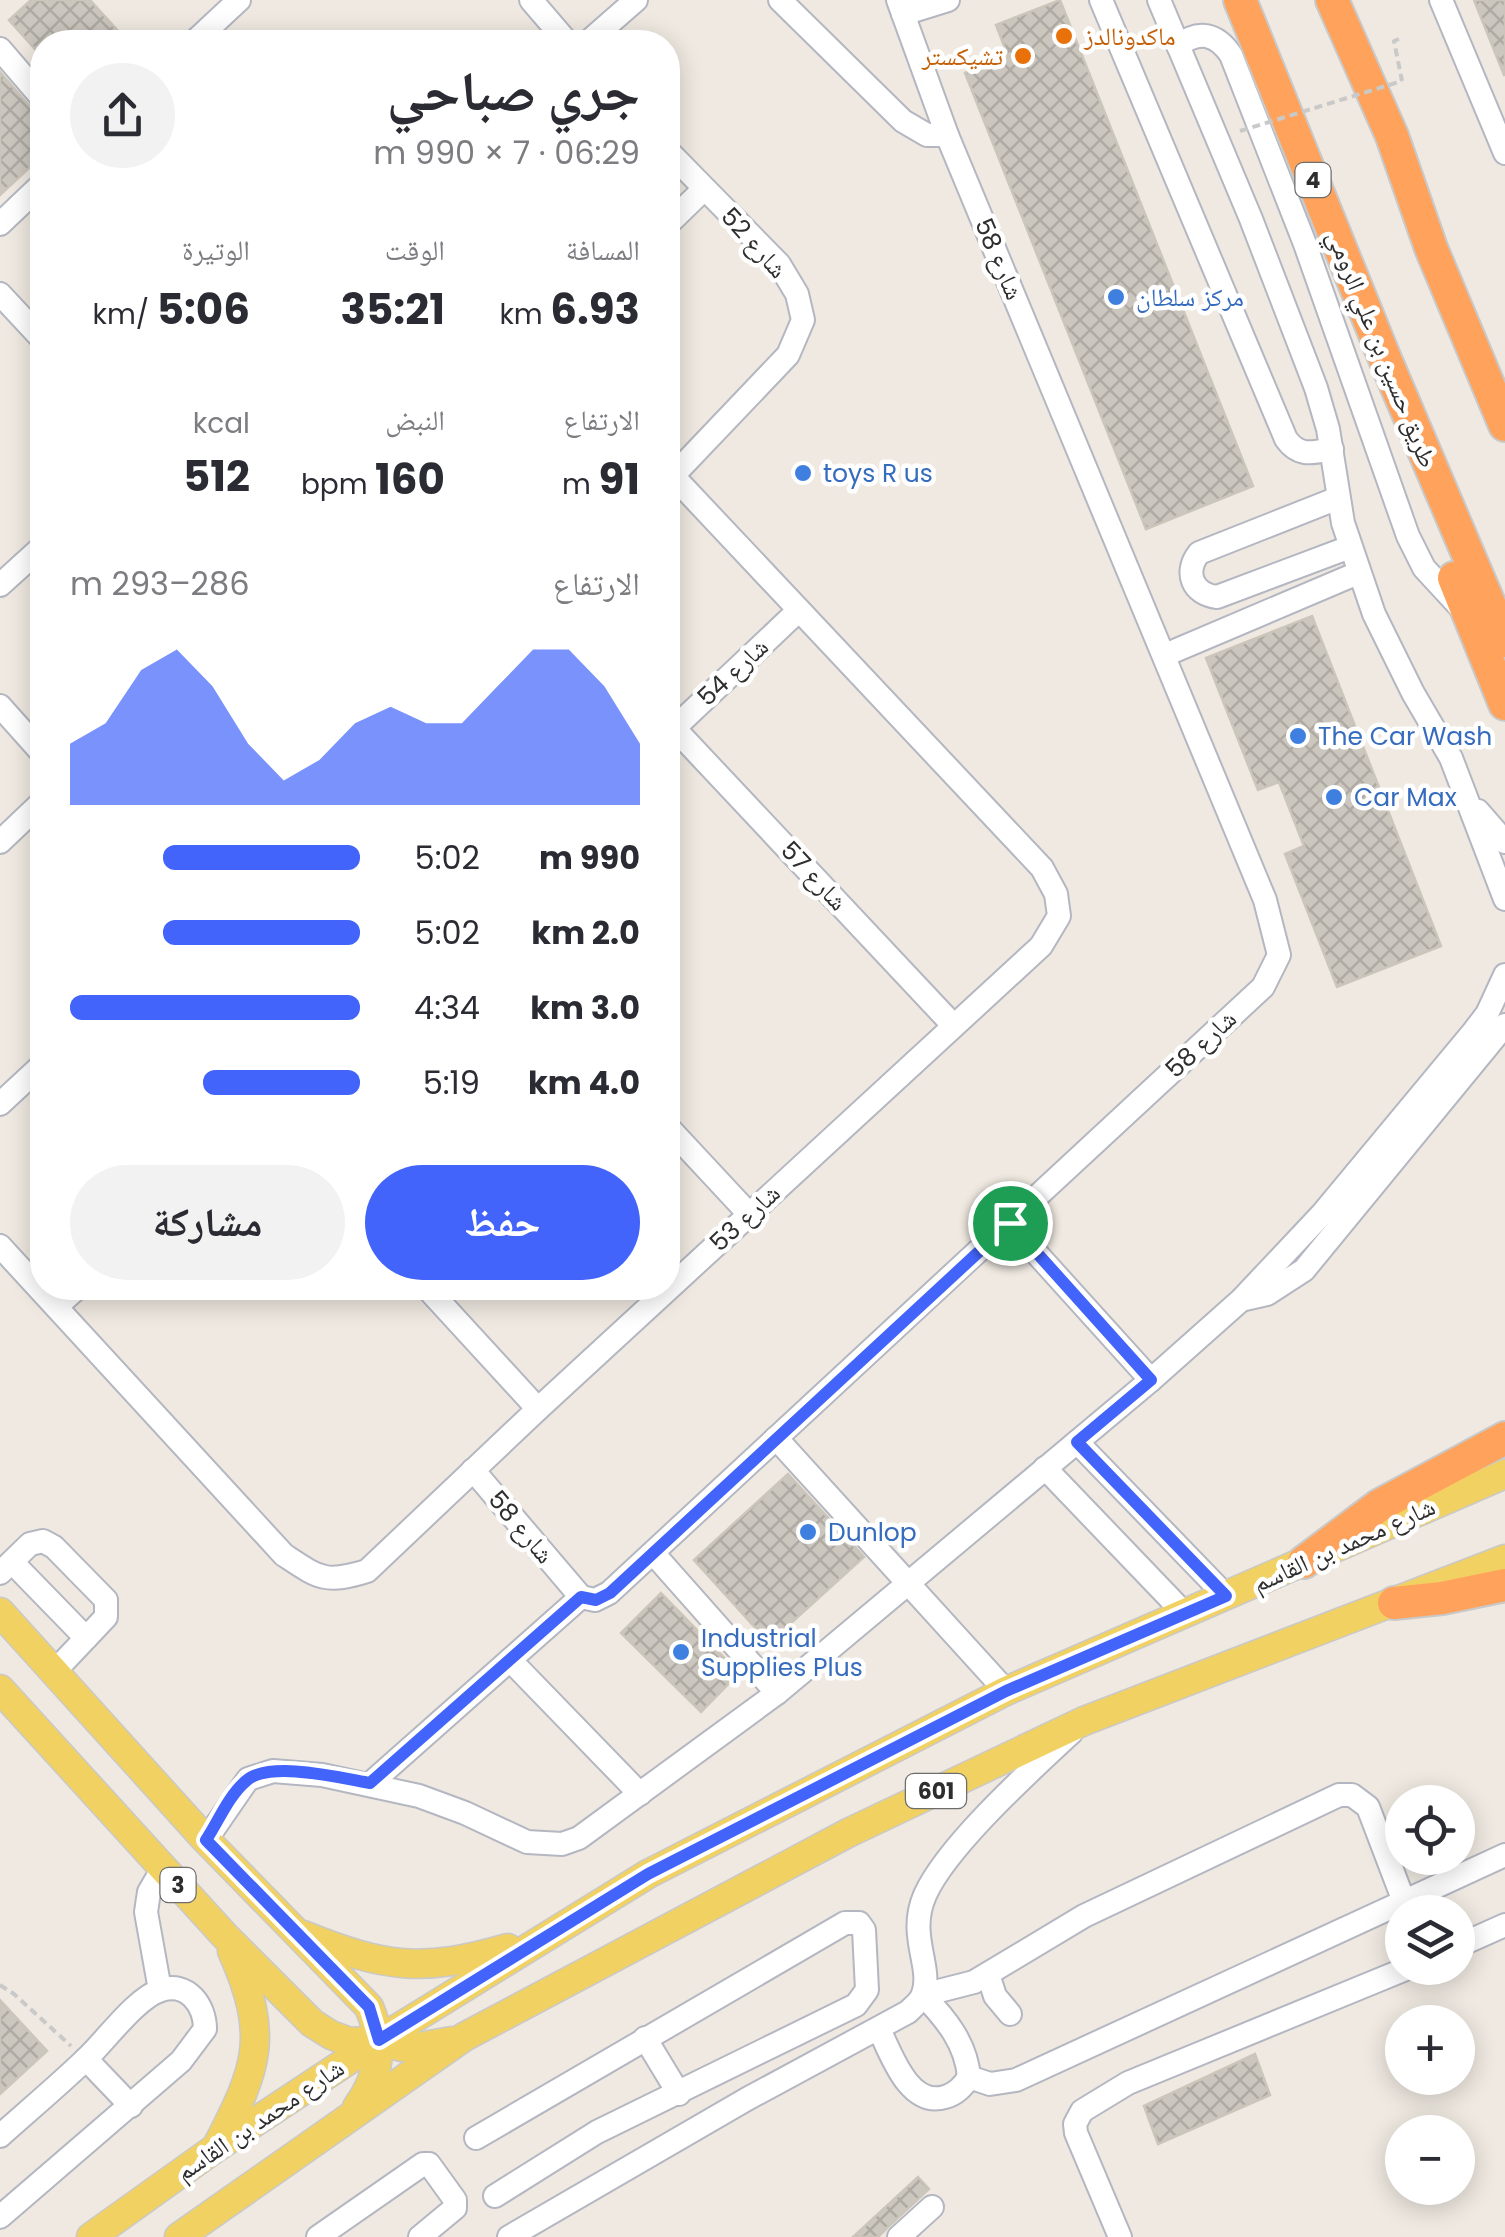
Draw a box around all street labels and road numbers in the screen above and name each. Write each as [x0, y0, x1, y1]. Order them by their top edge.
road number: 4 [1296, 163, 1330, 197]
street label: شارع 52 [713, 200, 795, 286]
street label: شارع 58 [966, 213, 1032, 305]
street label: طريق حسين بن علي الرومي [1316, 225, 1446, 474]
street label: شارع 54 [690, 630, 776, 714]
street label: شارع 57 [773, 834, 855, 918]
street label: شارع 58 [1158, 1002, 1244, 1086]
street label: شارع 53 [702, 1176, 788, 1260]
street label: شارع 58 [480, 1483, 562, 1571]
street label: شارع محمد بن القاسم [1247, 1489, 1441, 1601]
road number: 601 [906, 1774, 966, 1808]
road number: 3 [160, 1868, 196, 1902]
street label: شارع محمد بن القاسم [169, 2051, 351, 2189]

